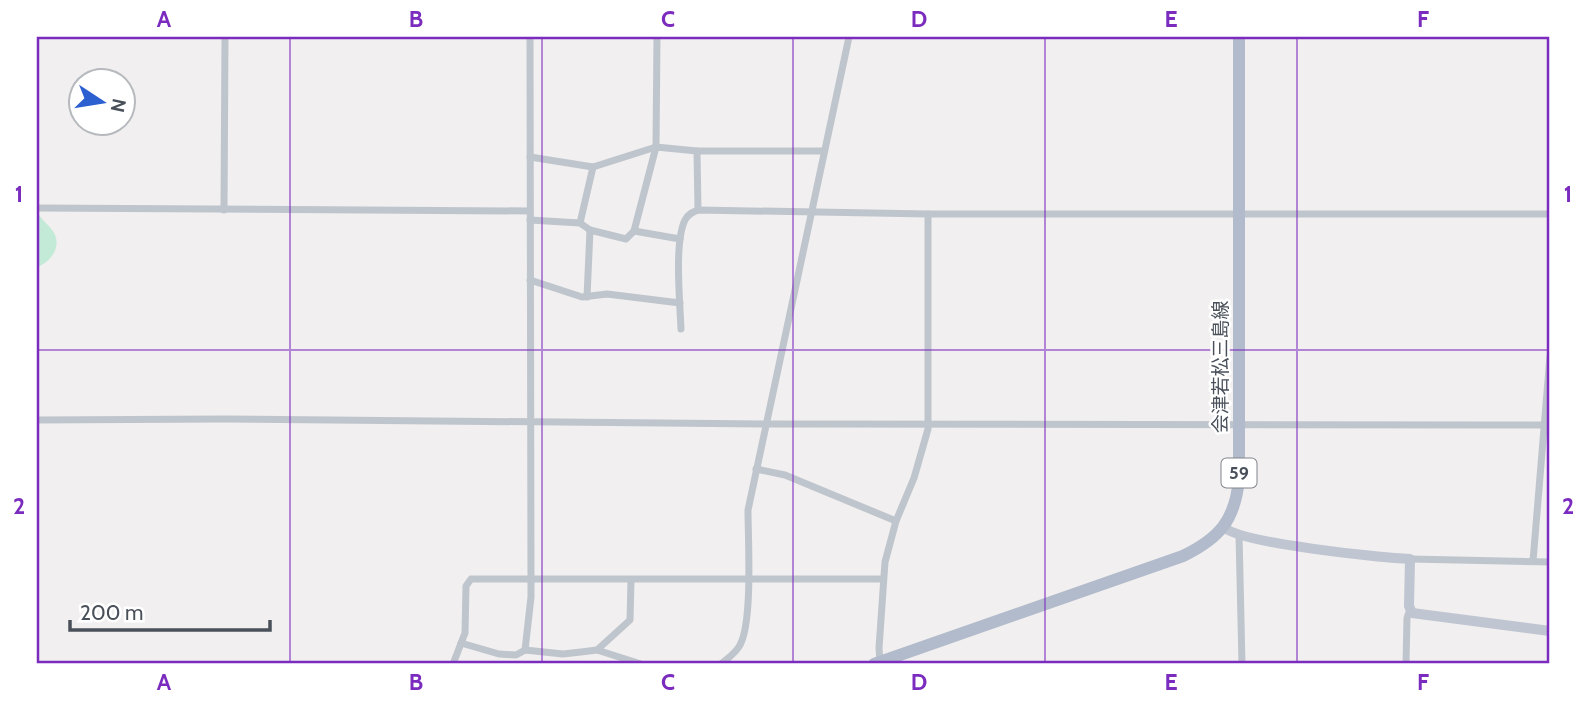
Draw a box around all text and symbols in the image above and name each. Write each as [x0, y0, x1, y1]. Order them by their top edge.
text: A [157, 5, 172, 33]
text: B [409, 5, 423, 33]
text: C [661, 5, 675, 33]
text: D [911, 5, 927, 33]
text: E [1164, 5, 1178, 33]
text: F [1417, 5, 1429, 33]
north arrow [66, 66, 136, 136]
text: N [105, 96, 131, 114]
text: 1 [15, 180, 23, 208]
text: 1 [1564, 180, 1572, 208]
street label: 会津若松三島線 [1209, 300, 1232, 434]
road number: 59 [1222, 458, 1256, 488]
text: 2 [13, 492, 25, 520]
text: 2 [1562, 492, 1574, 520]
scale bar [70, 589, 270, 633]
text: 200 m [80, 600, 143, 625]
text: A [157, 668, 172, 696]
text: B [409, 668, 423, 696]
text: C [661, 668, 675, 696]
text: D [911, 668, 927, 696]
text: E [1164, 668, 1178, 696]
text: F [1417, 668, 1429, 696]

